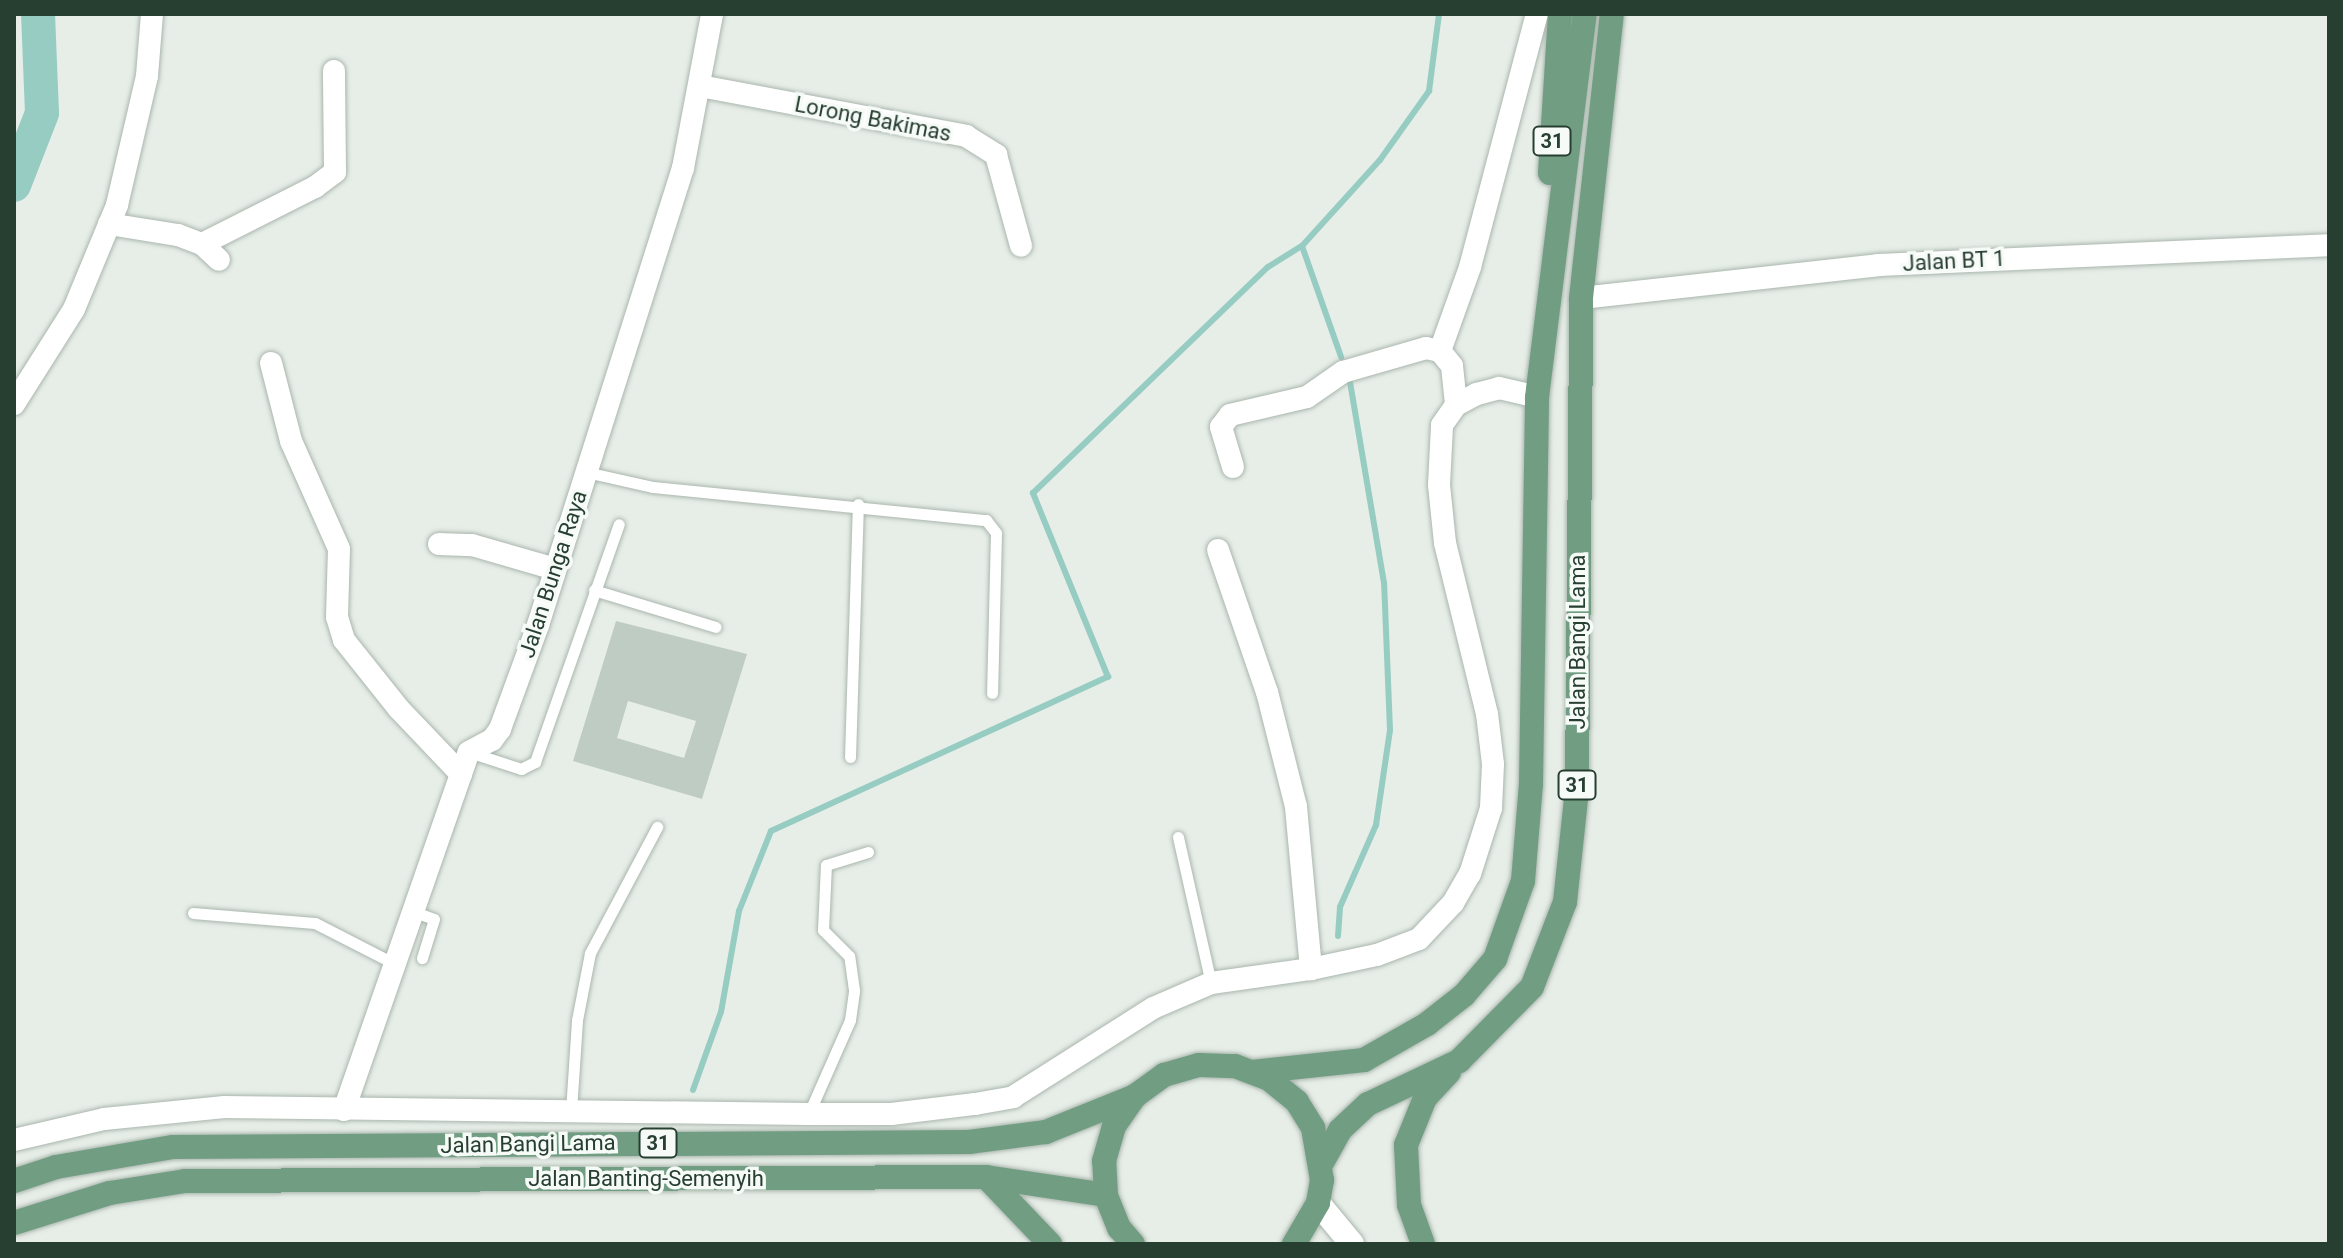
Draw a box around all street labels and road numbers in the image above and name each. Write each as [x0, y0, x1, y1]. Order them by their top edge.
street label: Lorong Bakimas [792, 91, 954, 147]
road number: 31 [1532, 125, 1572, 157]
street label: Jalan BT 1 [1902, 245, 2006, 277]
street label: Jalan Bunga Raya [514, 487, 592, 661]
street label: Jalan Bangi Lama [1565, 554, 1591, 730]
road number: 31 [1557, 769, 1597, 801]
road number: 31 [638, 1127, 678, 1159]
street label: Jalan Bangi Lama [440, 1129, 616, 1159]
street label: Jalan Banting-Semenyih [528, 1166, 764, 1192]

